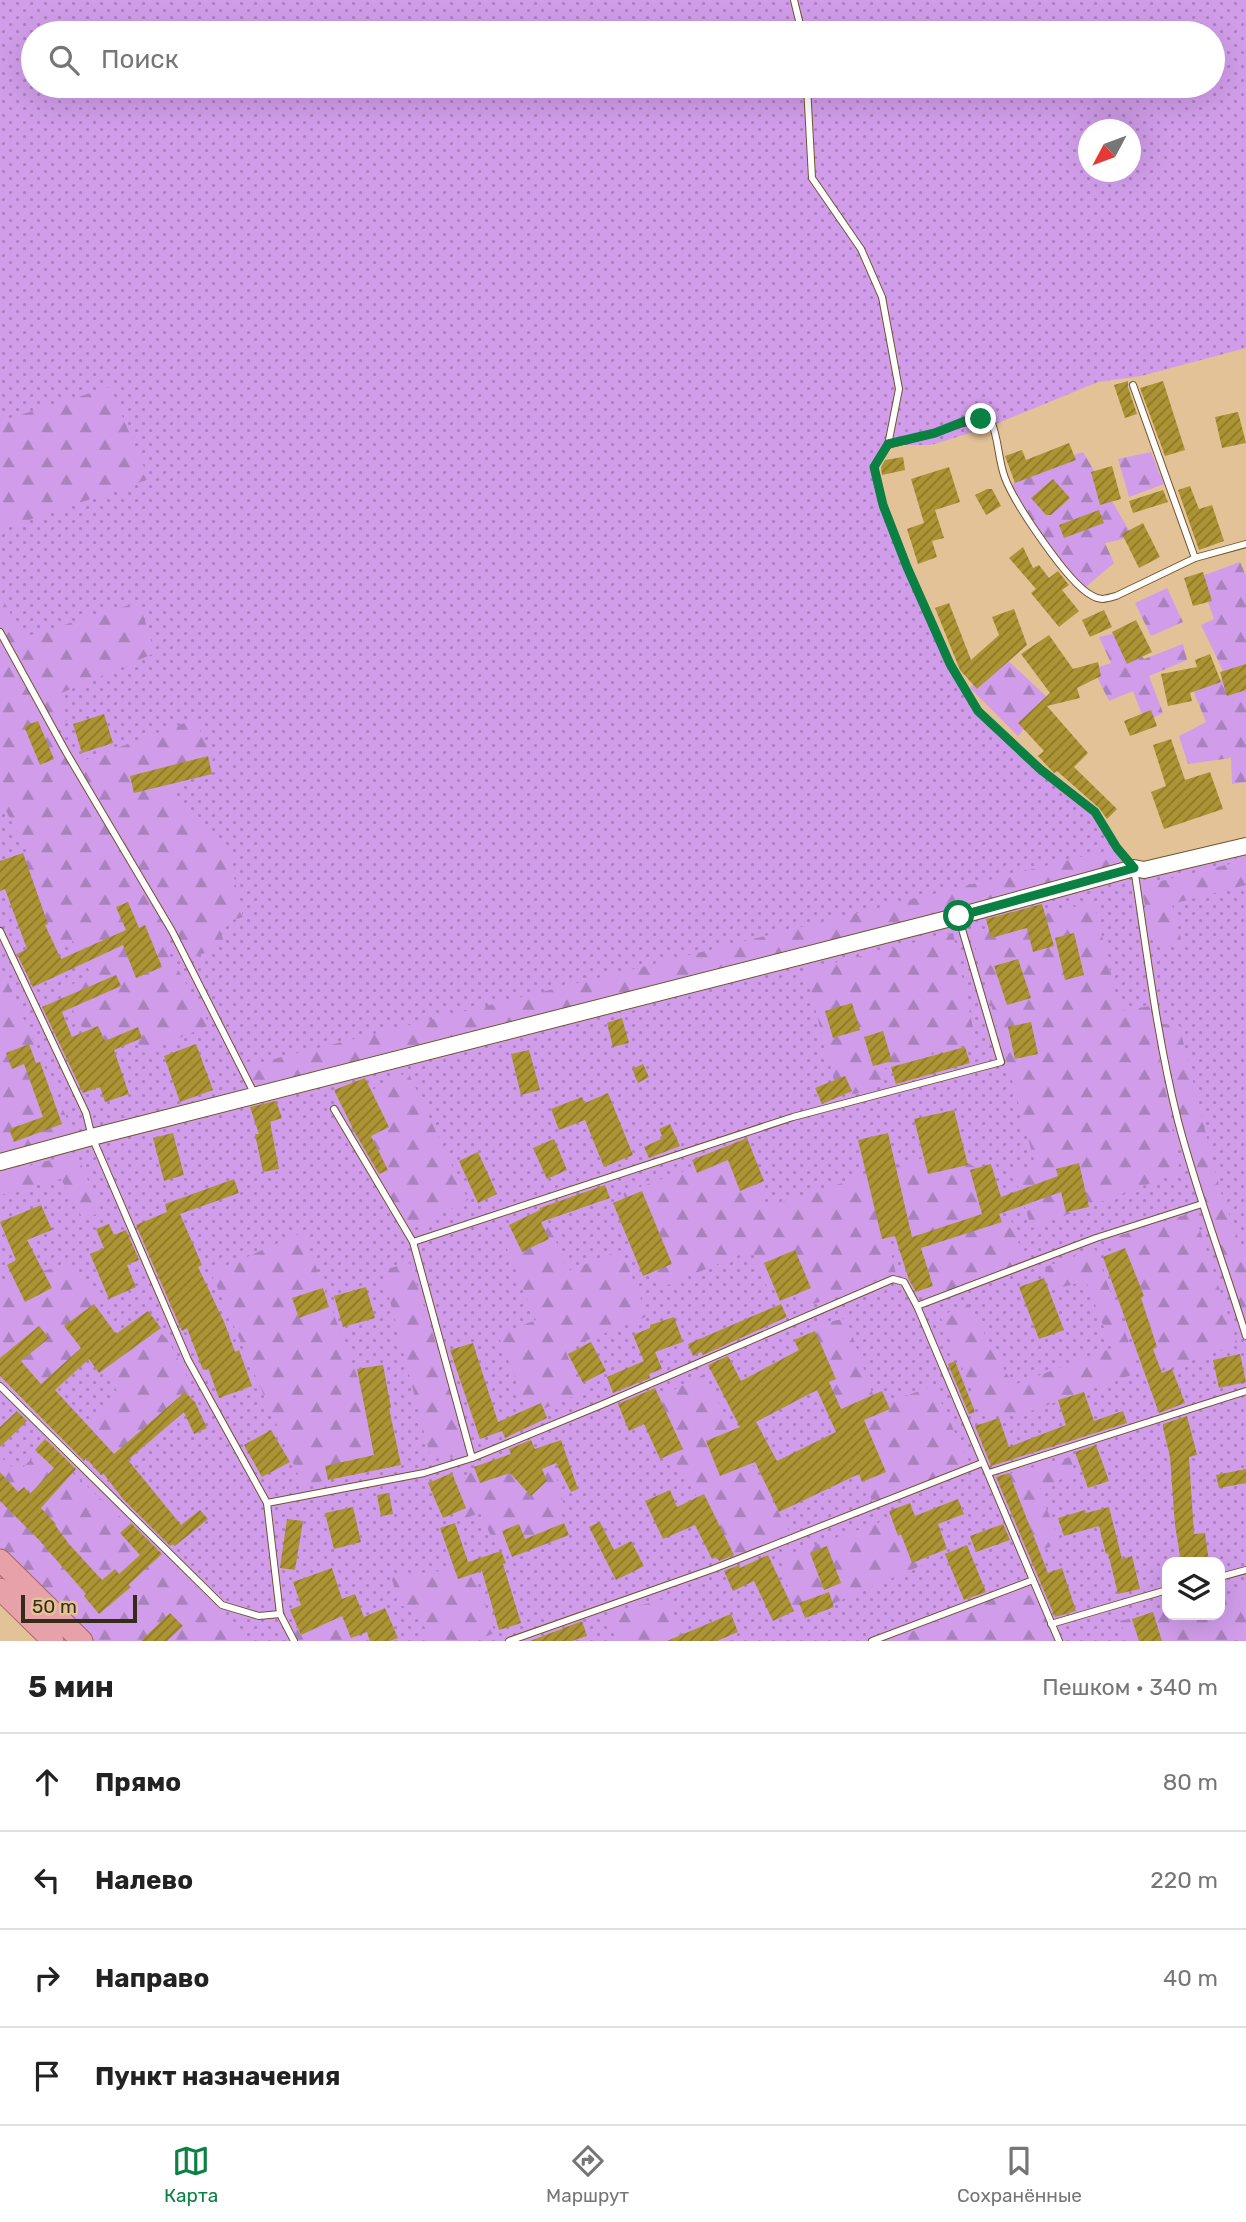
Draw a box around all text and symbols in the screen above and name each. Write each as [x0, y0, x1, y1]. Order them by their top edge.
search box [21, 21, 1225, 98]
icon: search [45, 41, 83, 79]
text: Поиск [101, 44, 179, 75]
north arrow [1078, 119, 1141, 182]
route end [965, 403, 996, 434]
route start [943, 900, 974, 931]
map controls [1162, 1557, 1225, 1620]
button: layers [1162, 1557, 1225, 1620]
scale bar [21, 1592, 136, 1624]
text: 50 m [32, 1595, 77, 1618]
text: 5 мин [28, 1669, 114, 1705]
text: Пешком · 340 m [1042, 1673, 1218, 1701]
icon: ahead [28, 1763, 66, 1801]
text: Прямо [95, 1767, 181, 1798]
text: 80 m [1163, 1768, 1218, 1796]
icon: left [28, 1861, 66, 1899]
text: Налево [95, 1865, 193, 1896]
text: 220 m [1150, 1866, 1218, 1894]
icon: right [28, 1959, 66, 1997]
text: Направо [95, 1963, 209, 1994]
text: 40 m [1163, 1964, 1218, 1992]
icon: arrive [28, 2057, 66, 2095]
text: Пункт назначения [95, 2061, 340, 2092]
tab: Карта [164, 2142, 218, 2207]
tab: Маршрут [546, 2142, 629, 2207]
tab: Сохранённые [957, 2142, 1082, 2207]

